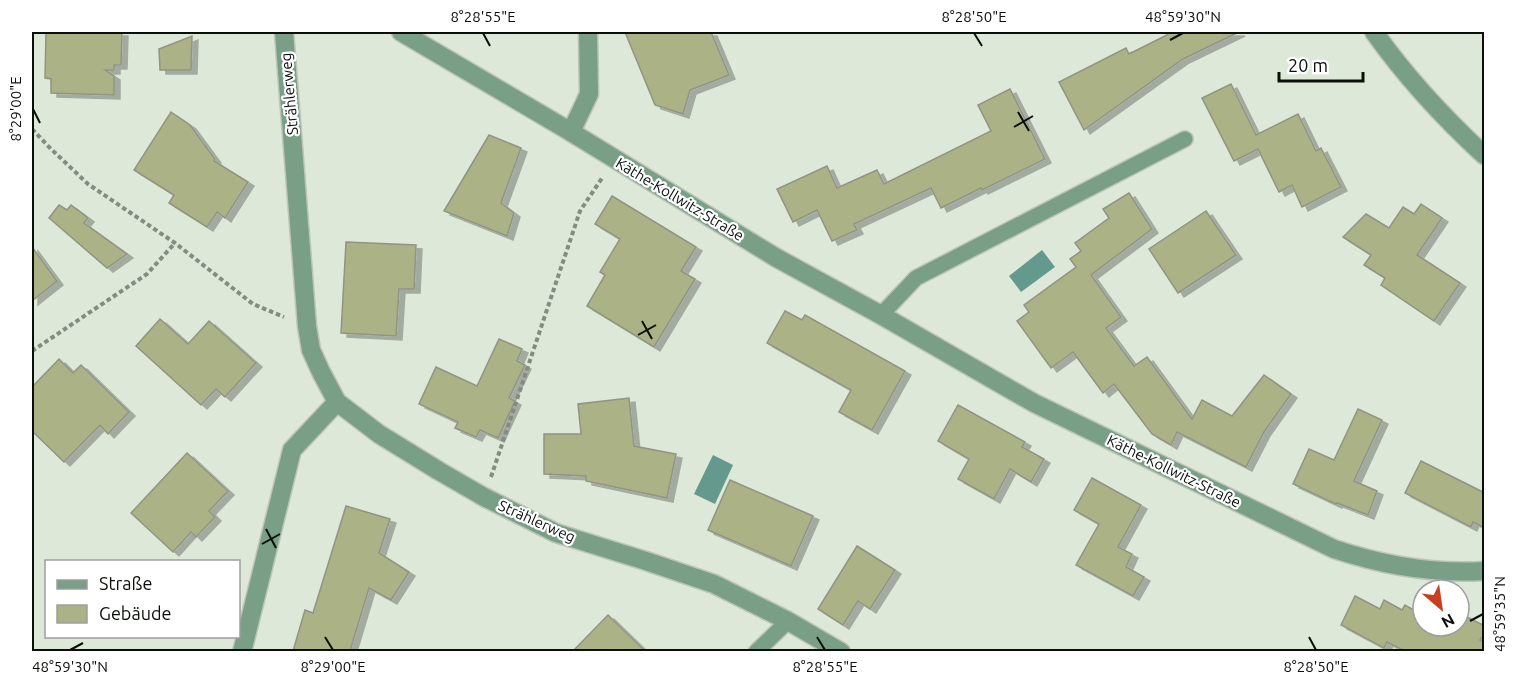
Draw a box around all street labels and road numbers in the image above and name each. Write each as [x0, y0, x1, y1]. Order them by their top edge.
street label: Strählerweg [277, 52, 301, 136]
street label: Käthe-Kollwitz-Straße [613, 154, 747, 244]
street label: Käthe-Kollwitz-Straße [1105, 431, 1243, 511]
street label: Strählerweg [496, 496, 578, 546]

